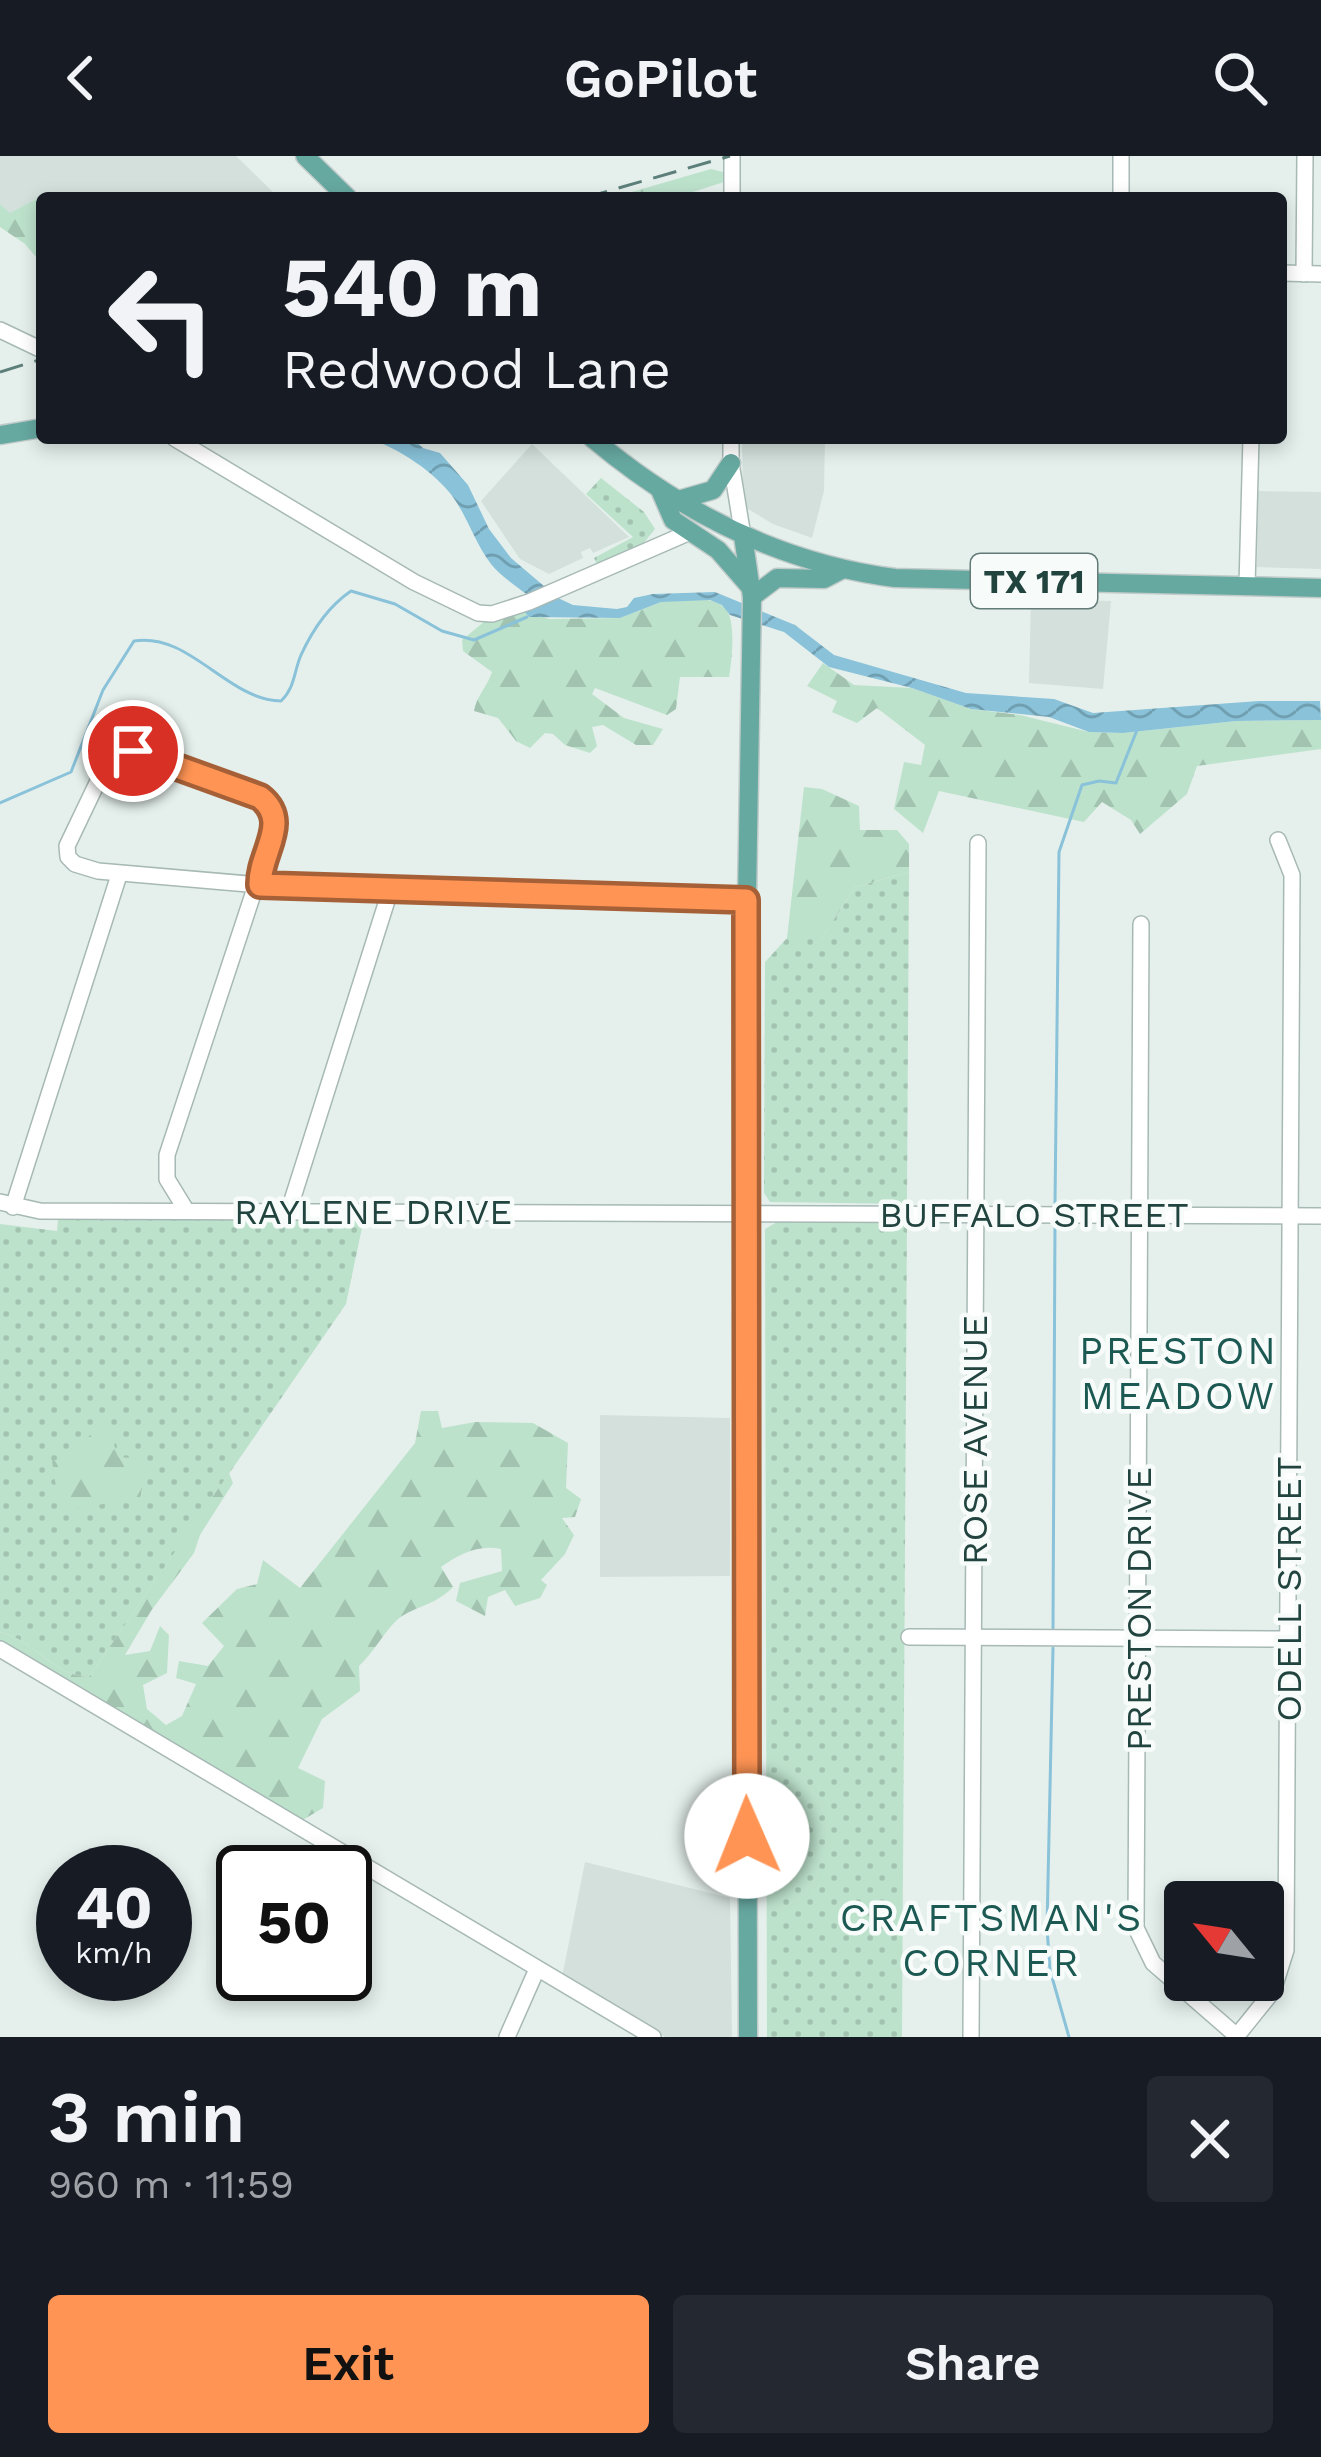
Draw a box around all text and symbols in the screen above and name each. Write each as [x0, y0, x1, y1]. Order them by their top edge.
icon: back [48, 45, 114, 111]
icon: search [1207, 45, 1273, 111]
text: GoPilot [564, 47, 757, 110]
text: 540 m [282, 238, 542, 336]
icon: left [84, 240, 240, 396]
text: Redwood Lane [282, 338, 671, 401]
road number: TX 171 [971, 554, 1097, 608]
pin [82, 700, 184, 802]
icon: arrive [100, 718, 166, 784]
street label: RAYLENE DRIVE [234, 1191, 512, 1233]
street label: BUFFALO STREET [879, 1194, 1189, 1236]
street label: ROSE AVENUE [954, 1315, 996, 1565]
district label: PRESTON MEADOW [1079, 1328, 1279, 1418]
street label: ODELL STREET [1268, 1456, 1310, 1722]
street label: PRESTON DRIVE [1118, 1467, 1160, 1751]
position arrow [684, 1773, 810, 1899]
speed limit sign: 50 [216, 1845, 372, 2001]
text: 40 [75, 1872, 153, 1943]
north arrow [1164, 1881, 1284, 2001]
map controls [1164, 1881, 1284, 2001]
district label: CRAFTSMAN'S CORNER [840, 1895, 1144, 1985]
text: km/h [75, 1935, 153, 1970]
text: 3 min [48, 2075, 245, 2159]
button: close [1147, 2076, 1273, 2202]
text: 960 m · 11:59 [48, 2162, 294, 2207]
button: Exit [48, 2295, 649, 2433]
button: Share [673, 2295, 1273, 2433]

